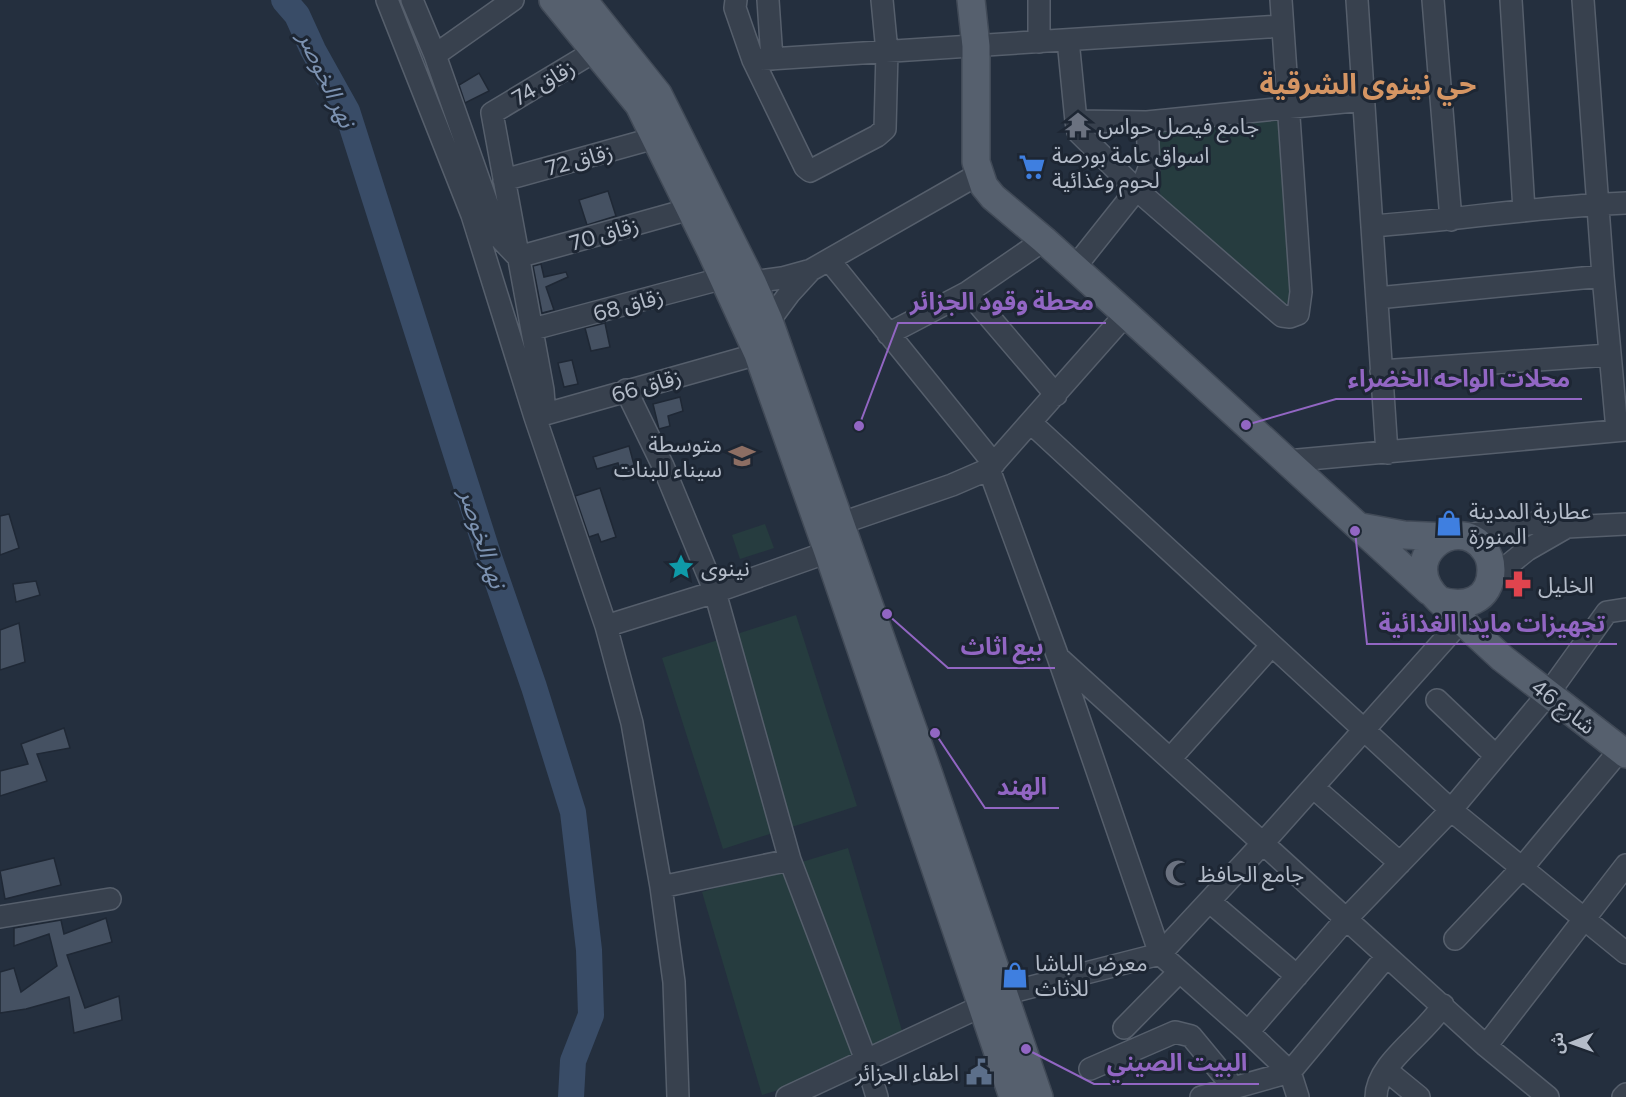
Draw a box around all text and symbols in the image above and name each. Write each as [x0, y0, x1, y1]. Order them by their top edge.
water label: نهر الخوصر [291, 25, 364, 134]
street label: زقاق 74 [507, 53, 580, 112]
district label: حي نينوى الشرقية [1260, 66, 1476, 106]
temple icon: جامع فيصل حواس [1063, 110, 1093, 140]
place label: جامع فيصل حواس [1098, 112, 1259, 143]
street label: زقاق 72 [542, 137, 616, 182]
place label: اسواق عامة بورصة لحوم وغذائية [1052, 141, 1210, 197]
supermarket icon: اسواق عامة بورصة لحوم وغذائية [1017, 152, 1047, 182]
street label: زقاق 70 [566, 210, 642, 257]
callout: محطة وقود الجزائر [898, 281, 1106, 323]
street label: زقاق 68 [590, 282, 666, 327]
text: محطة وقود الجزائر [909, 286, 1094, 316]
callout: محلات الواحه الخضراء [1336, 357, 1582, 399]
street label: زقاق 66 [608, 362, 684, 409]
text: محلات الواحه الخضراء [1348, 363, 1570, 393]
place label: متوسطة سيناء للبنات [614, 430, 722, 482]
school or university icon: متوسطة سيناء للبنات [727, 441, 757, 471]
water label: نهر الخوصر [453, 483, 514, 593]
place label: عطارية المدينة المنورة [1469, 497, 1591, 550]
shop icon: عطارية المدينة المنورة [1434, 508, 1464, 538]
place icon: نينوى [666, 552, 696, 582]
place label: نينوى [701, 554, 750, 581]
pharmacy icon: الخليل [1503, 569, 1533, 599]
place label: الخليل [1538, 571, 1594, 598]
callout: تجهيزات مايدا الغذائية [1367, 602, 1617, 644]
text: تجهيزات مايدا الغذائية [1379, 608, 1606, 638]
callout: بيع اثاث [948, 626, 1055, 668]
text: بيع اثاث [960, 631, 1044, 665]
street label: شارع 46 [1524, 673, 1601, 742]
callout: الهند [985, 766, 1059, 808]
text: الهند [997, 771, 1047, 801]
mosque icon: جامع الحافظ [1163, 858, 1193, 888]
place label: جامع الحافظ [1198, 860, 1304, 891]
place label: معرض الباشا للاثاث [1035, 949, 1148, 1001]
shop icon: معرض الباشا للاثاث [1000, 960, 1030, 990]
north arrow [1542, 1013, 1602, 1073]
text: ش [1547, 1032, 1567, 1054]
callout: البيت الصيني [1094, 1042, 1259, 1084]
text: البيت الصيني [1107, 1047, 1247, 1083]
public building icon: اطفاء الجزائر [964, 1057, 994, 1087]
place label: اطفاء الجزائر [854, 1059, 959, 1086]

